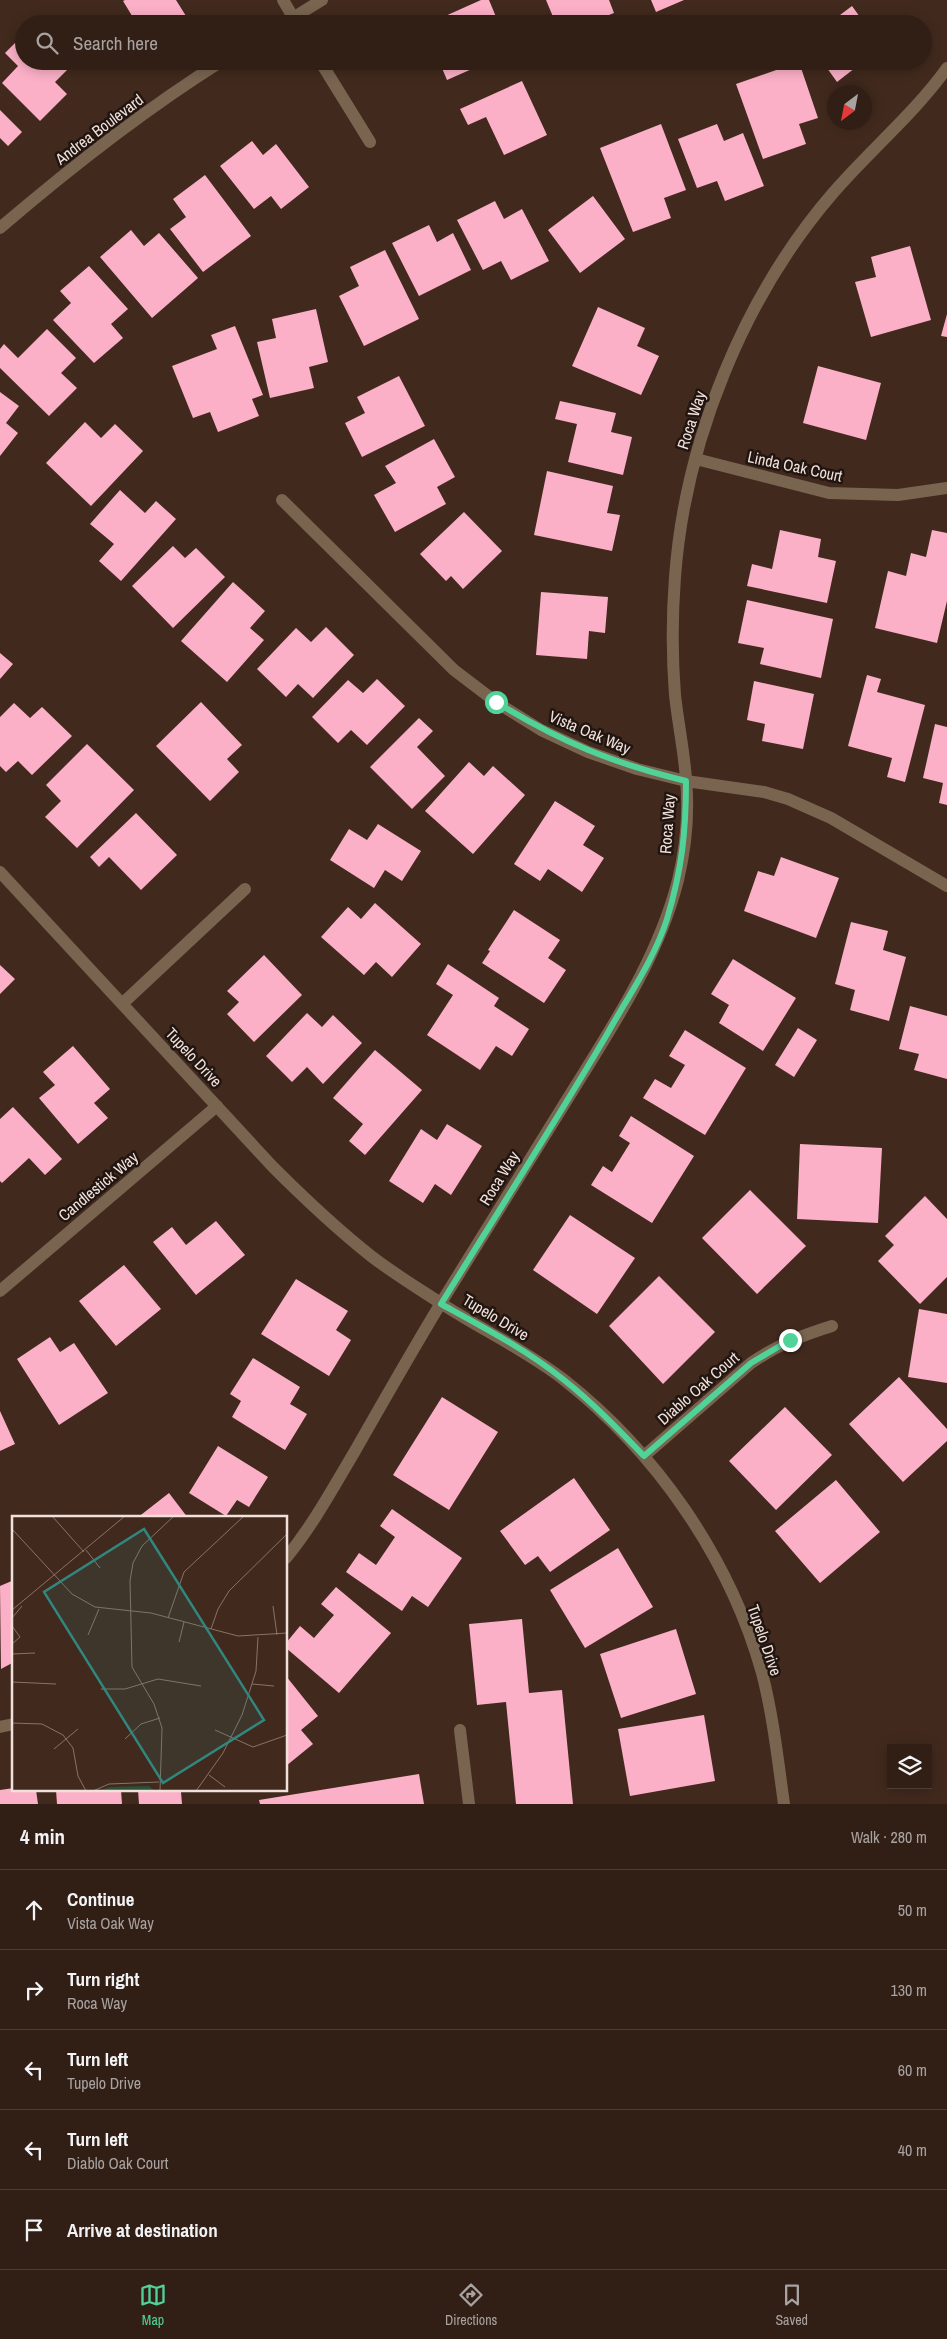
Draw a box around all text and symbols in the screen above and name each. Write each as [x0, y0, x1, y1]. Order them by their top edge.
search box [15, 15, 932, 70]
icon: search [33, 29, 61, 57]
text: Search here [73, 30, 158, 56]
north arrow [827, 85, 872, 130]
street label: Andrea Boulevard [50, 89, 148, 170]
street label: Roca Way [671, 388, 711, 452]
street label: Linda Oak Court [746, 445, 845, 487]
route start [485, 691, 508, 714]
street label: Vista Oak Way [546, 705, 635, 759]
street label: Roca Way [654, 793, 680, 855]
street label: Tupelo Drive [161, 1022, 227, 1092]
street label: Candlestick Way [53, 1146, 143, 1226]
street label: Roca Way [474, 1146, 524, 1209]
street label: Tupelo Drive [459, 1289, 533, 1345]
route end [779, 1329, 802, 1352]
street label: Diablo Oak Court [653, 1346, 744, 1430]
inset map [12, 1516, 288, 1792]
street label: Tupelo Drive [743, 1601, 787, 1679]
map controls [887, 1744, 932, 1789]
button: layers [887, 1744, 932, 1789]
text: 4 min [20, 1822, 65, 1851]
text: Walk · 280 m [851, 1826, 927, 1848]
text: Continue [67, 1886, 135, 1912]
icon: ahead [20, 1896, 48, 1924]
text: 50 m [898, 1899, 927, 1921]
text: Vista Oak Way [67, 1912, 154, 1934]
text: Turn right [67, 1966, 139, 1992]
icon: right [20, 1976, 48, 2004]
text: 130 m [891, 1979, 927, 2001]
text: Roca Way [67, 1992, 127, 2014]
text: Turn left [67, 2046, 128, 2072]
icon: left [20, 2056, 48, 2084]
text: 60 m [898, 2059, 927, 2081]
text: Tupelo Drive [67, 2072, 141, 2094]
text: Turn left [67, 2126, 128, 2152]
icon: left [20, 2136, 48, 2164]
text: 40 m [898, 2139, 927, 2161]
text: Diablo Oak Court [67, 2152, 168, 2174]
icon: arrive [20, 2216, 48, 2244]
text: Arrive at destination [67, 2217, 218, 2243]
tab: Map [139, 2281, 167, 2329]
tab: Directions [445, 2281, 497, 2329]
tab: Saved [775, 2281, 808, 2329]

